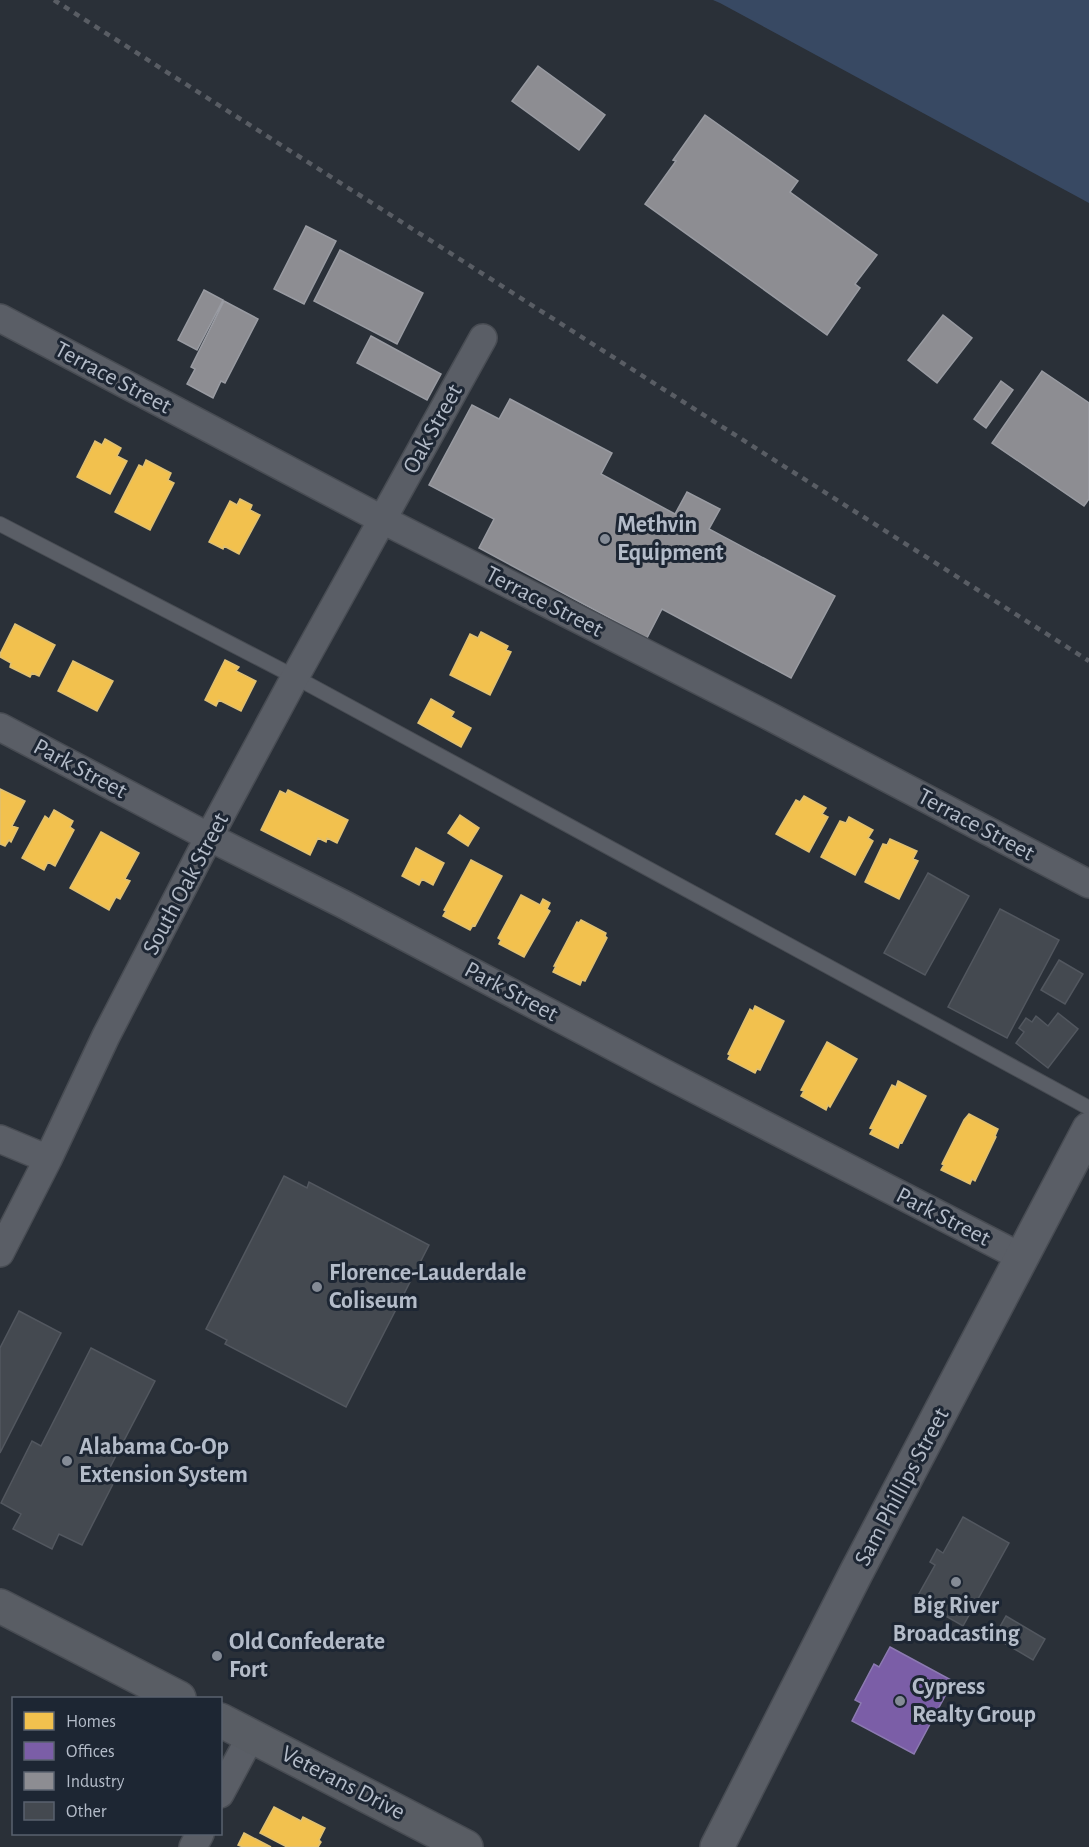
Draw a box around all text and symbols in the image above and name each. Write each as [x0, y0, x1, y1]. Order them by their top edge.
street label: Terrace Street [51, 337, 176, 419]
street label: Oak Street [399, 380, 467, 478]
place label: Methvin Equipment [617, 513, 724, 565]
marker: Methvin Equipment [598, 532, 612, 546]
street label: Terrace Street [481, 562, 607, 642]
street label: Park Street [29, 734, 131, 804]
street label: Terrace Street [914, 784, 1039, 866]
street label: South Oak Street [139, 809, 234, 959]
street label: Park Street [460, 957, 562, 1027]
street label: Park Street [892, 1183, 994, 1251]
place label: Florence-Lauderdale Coliseum [329, 1261, 526, 1313]
marker: Florence-Lauderdale Coliseum [310, 1280, 324, 1294]
street label: Sam Phillips Street [850, 1404, 954, 1570]
place label: Alabama Co-Op Extension System [79, 1435, 248, 1487]
marker: Alabama Co-Op Extension System [60, 1454, 74, 1468]
marker: Big River Broadcasting [949, 1575, 963, 1589]
place label: Big River Broadcasting [893, 1594, 1020, 1646]
place label: Old Confederate Fort [229, 1630, 385, 1682]
marker: Old Confederate Fort [210, 1649, 224, 1663]
place label: Cypress Realty Group [912, 1675, 1036, 1727]
marker: Cypress Realty Group [893, 1694, 907, 1708]
legend [12, 1697, 222, 1835]
text: Homes [66, 1713, 116, 1731]
street label: Veterans Drive [277, 1742, 409, 1824]
text: Offices [66, 1743, 115, 1761]
text: Industry [66, 1773, 125, 1791]
text: Other [66, 1803, 107, 1821]

